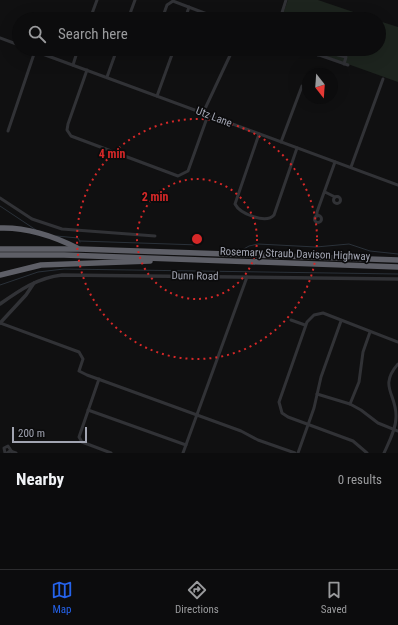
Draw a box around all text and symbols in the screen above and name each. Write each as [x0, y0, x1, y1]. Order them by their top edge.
search box [12, 12, 386, 56]
icon: search [26, 23, 48, 45]
text: Search here [58, 25, 128, 43]
north arrow [302, 68, 338, 104]
street label: Utz Lane [194, 104, 234, 130]
text: 4 min [99, 147, 125, 161]
text: 2 min [142, 190, 168, 204]
centre of rings [190, 232, 204, 246]
street label: Rosemary Straub Davison Highway [220, 245, 371, 263]
street label: Dunn Road [171, 269, 219, 283]
scale bar [12, 425, 87, 444]
text: 200 m [18, 427, 45, 440]
text: Nearby [16, 469, 64, 489]
text: 0 results [338, 472, 382, 487]
tab: Map [51, 579, 73, 616]
tab: Directions [175, 579, 219, 616]
tab: Saved [321, 579, 347, 616]

